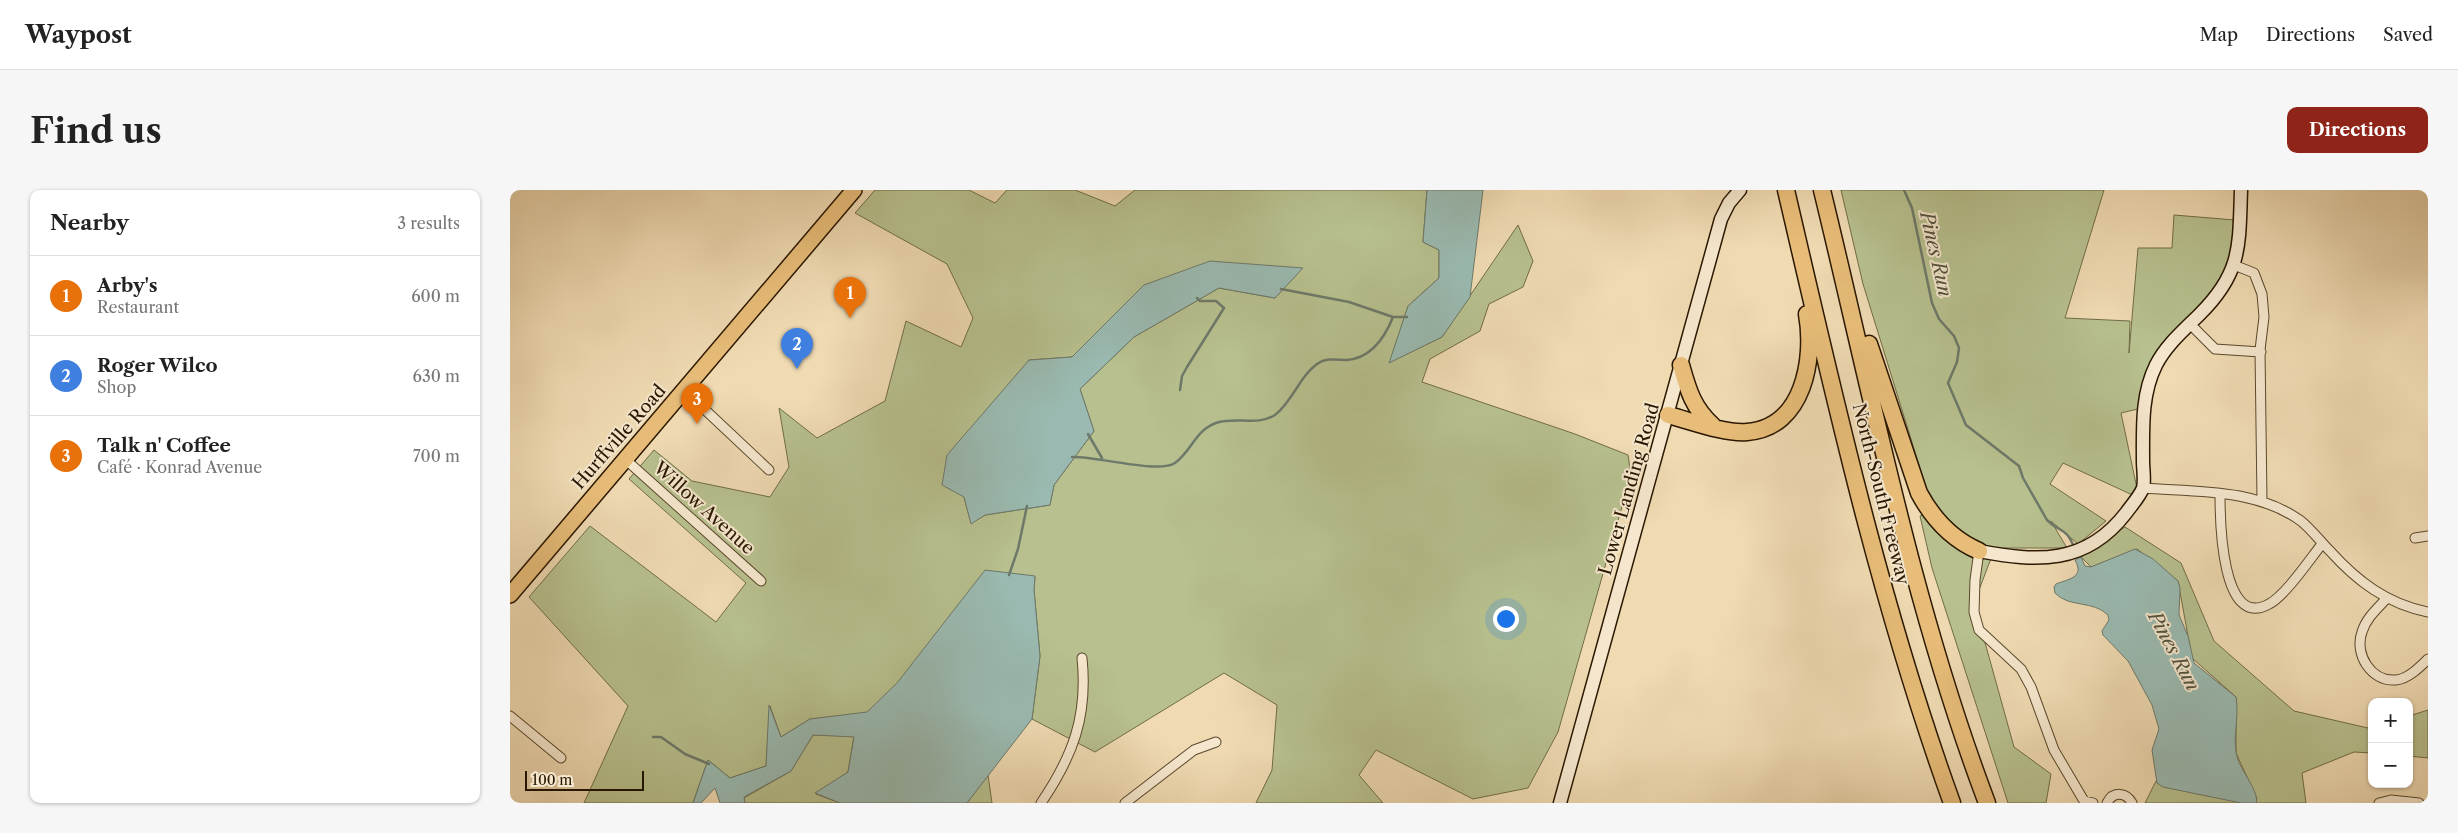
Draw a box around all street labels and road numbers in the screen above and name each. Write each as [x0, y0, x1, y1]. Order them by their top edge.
street label: Hurffville Road [568, 380, 670, 494]
street label: Lower Landing Road [1594, 400, 1664, 578]
street label: North-South Freeway [1848, 401, 1914, 588]
street label: Willow Avenue [648, 456, 759, 559]

